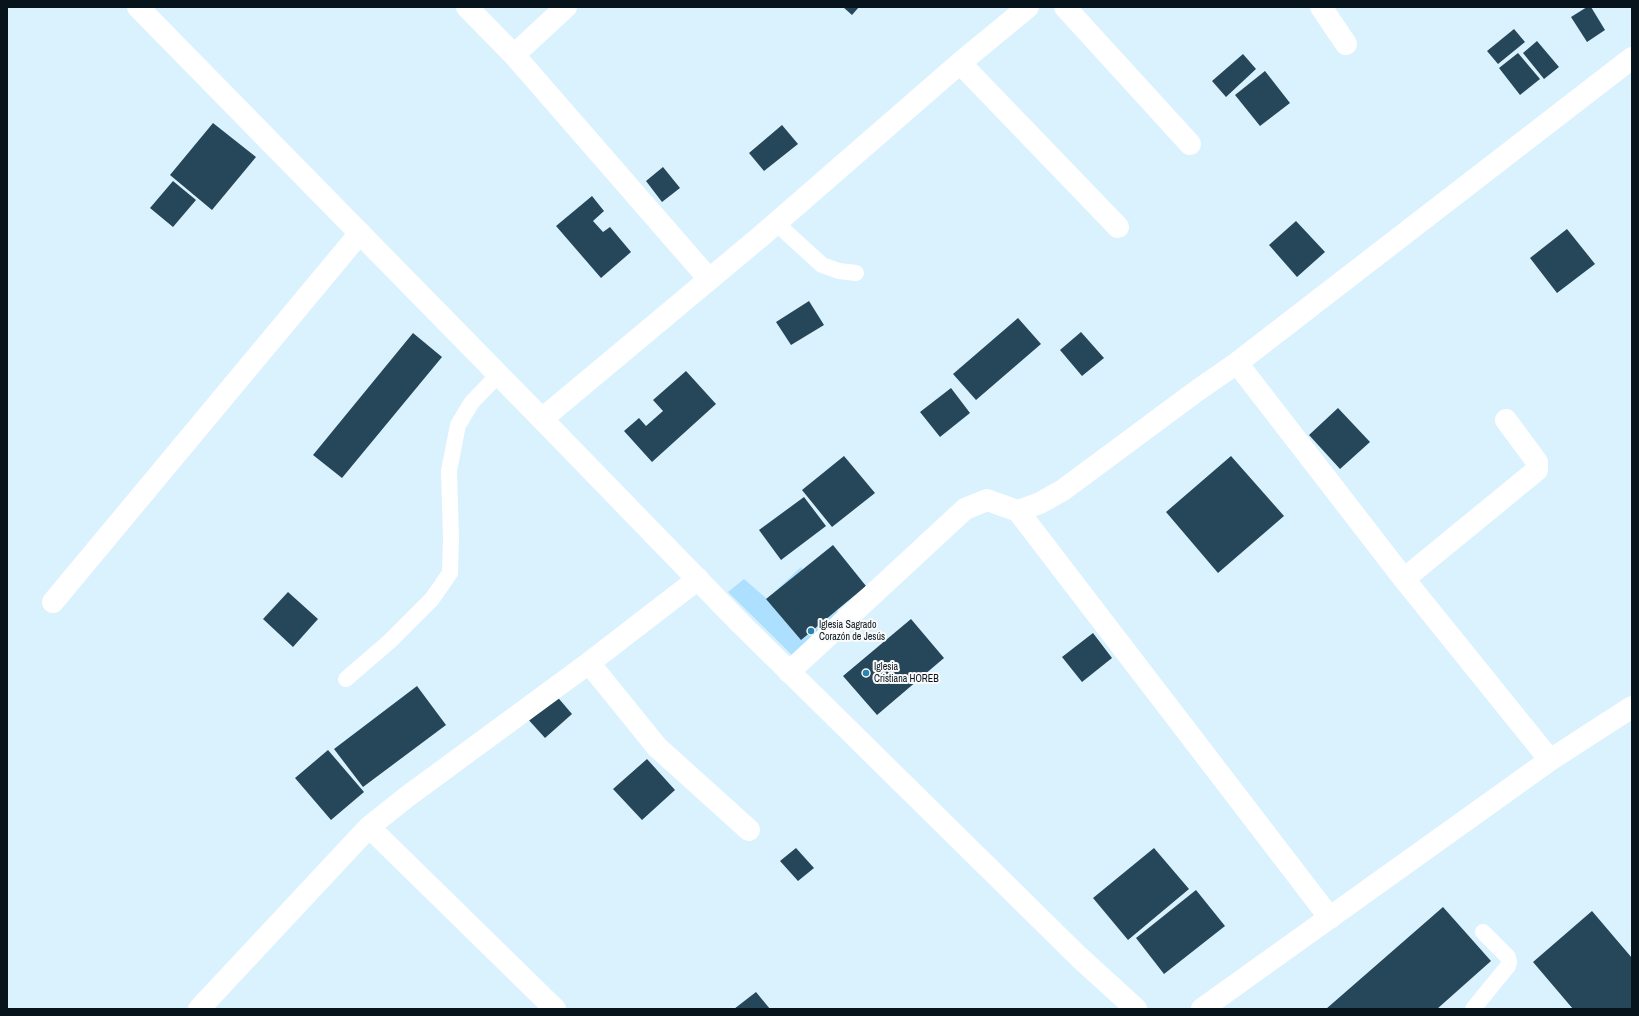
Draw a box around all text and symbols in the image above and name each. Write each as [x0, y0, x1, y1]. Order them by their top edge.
place label: Iglesia Sagrado Corazón de Jesús [819, 619, 885, 642]
marker: Iglesia Sagrado Corazón de Jesús [806, 626, 816, 636]
place label: Iglesia Cristiana HOREB [874, 661, 939, 684]
marker: Iglesia Cristiana HOREB [861, 668, 871, 678]

